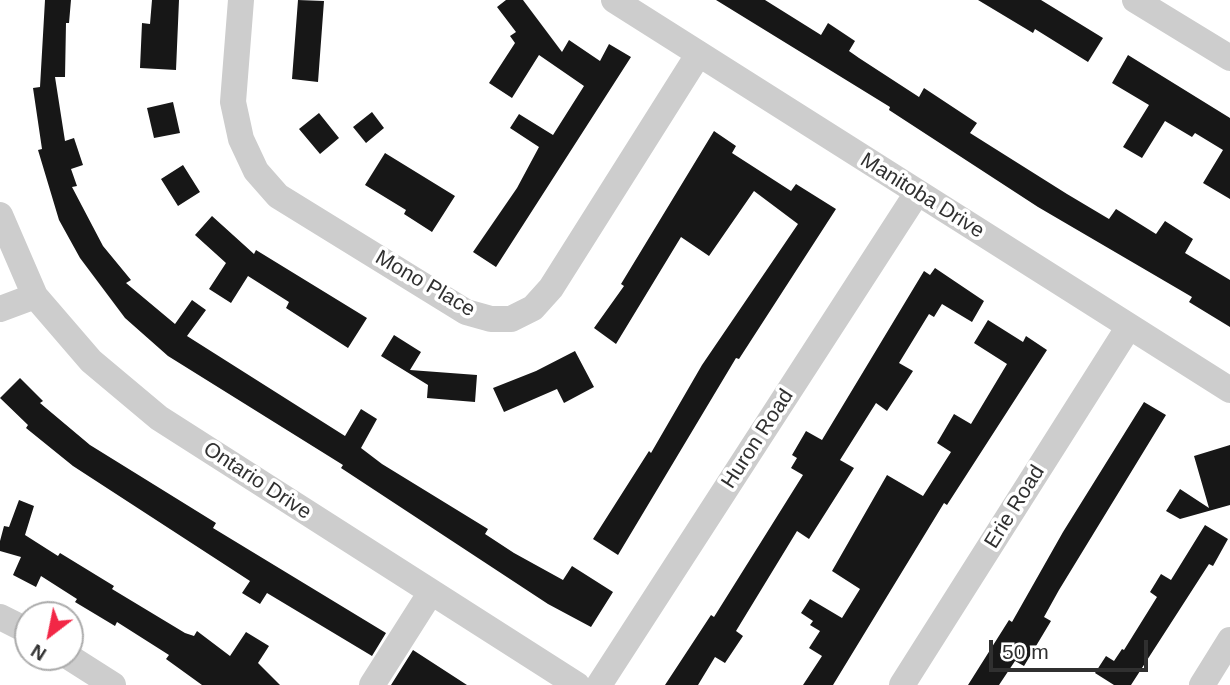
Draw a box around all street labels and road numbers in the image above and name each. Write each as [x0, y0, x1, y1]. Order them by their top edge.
street label: Manitoba Drive [855, 148, 989, 244]
street label: Mono Place [371, 245, 479, 323]
street label: Huron Road [717, 385, 799, 493]
street label: Ontario Drive [198, 437, 316, 525]
street label: Erie Road [980, 461, 1050, 553]

